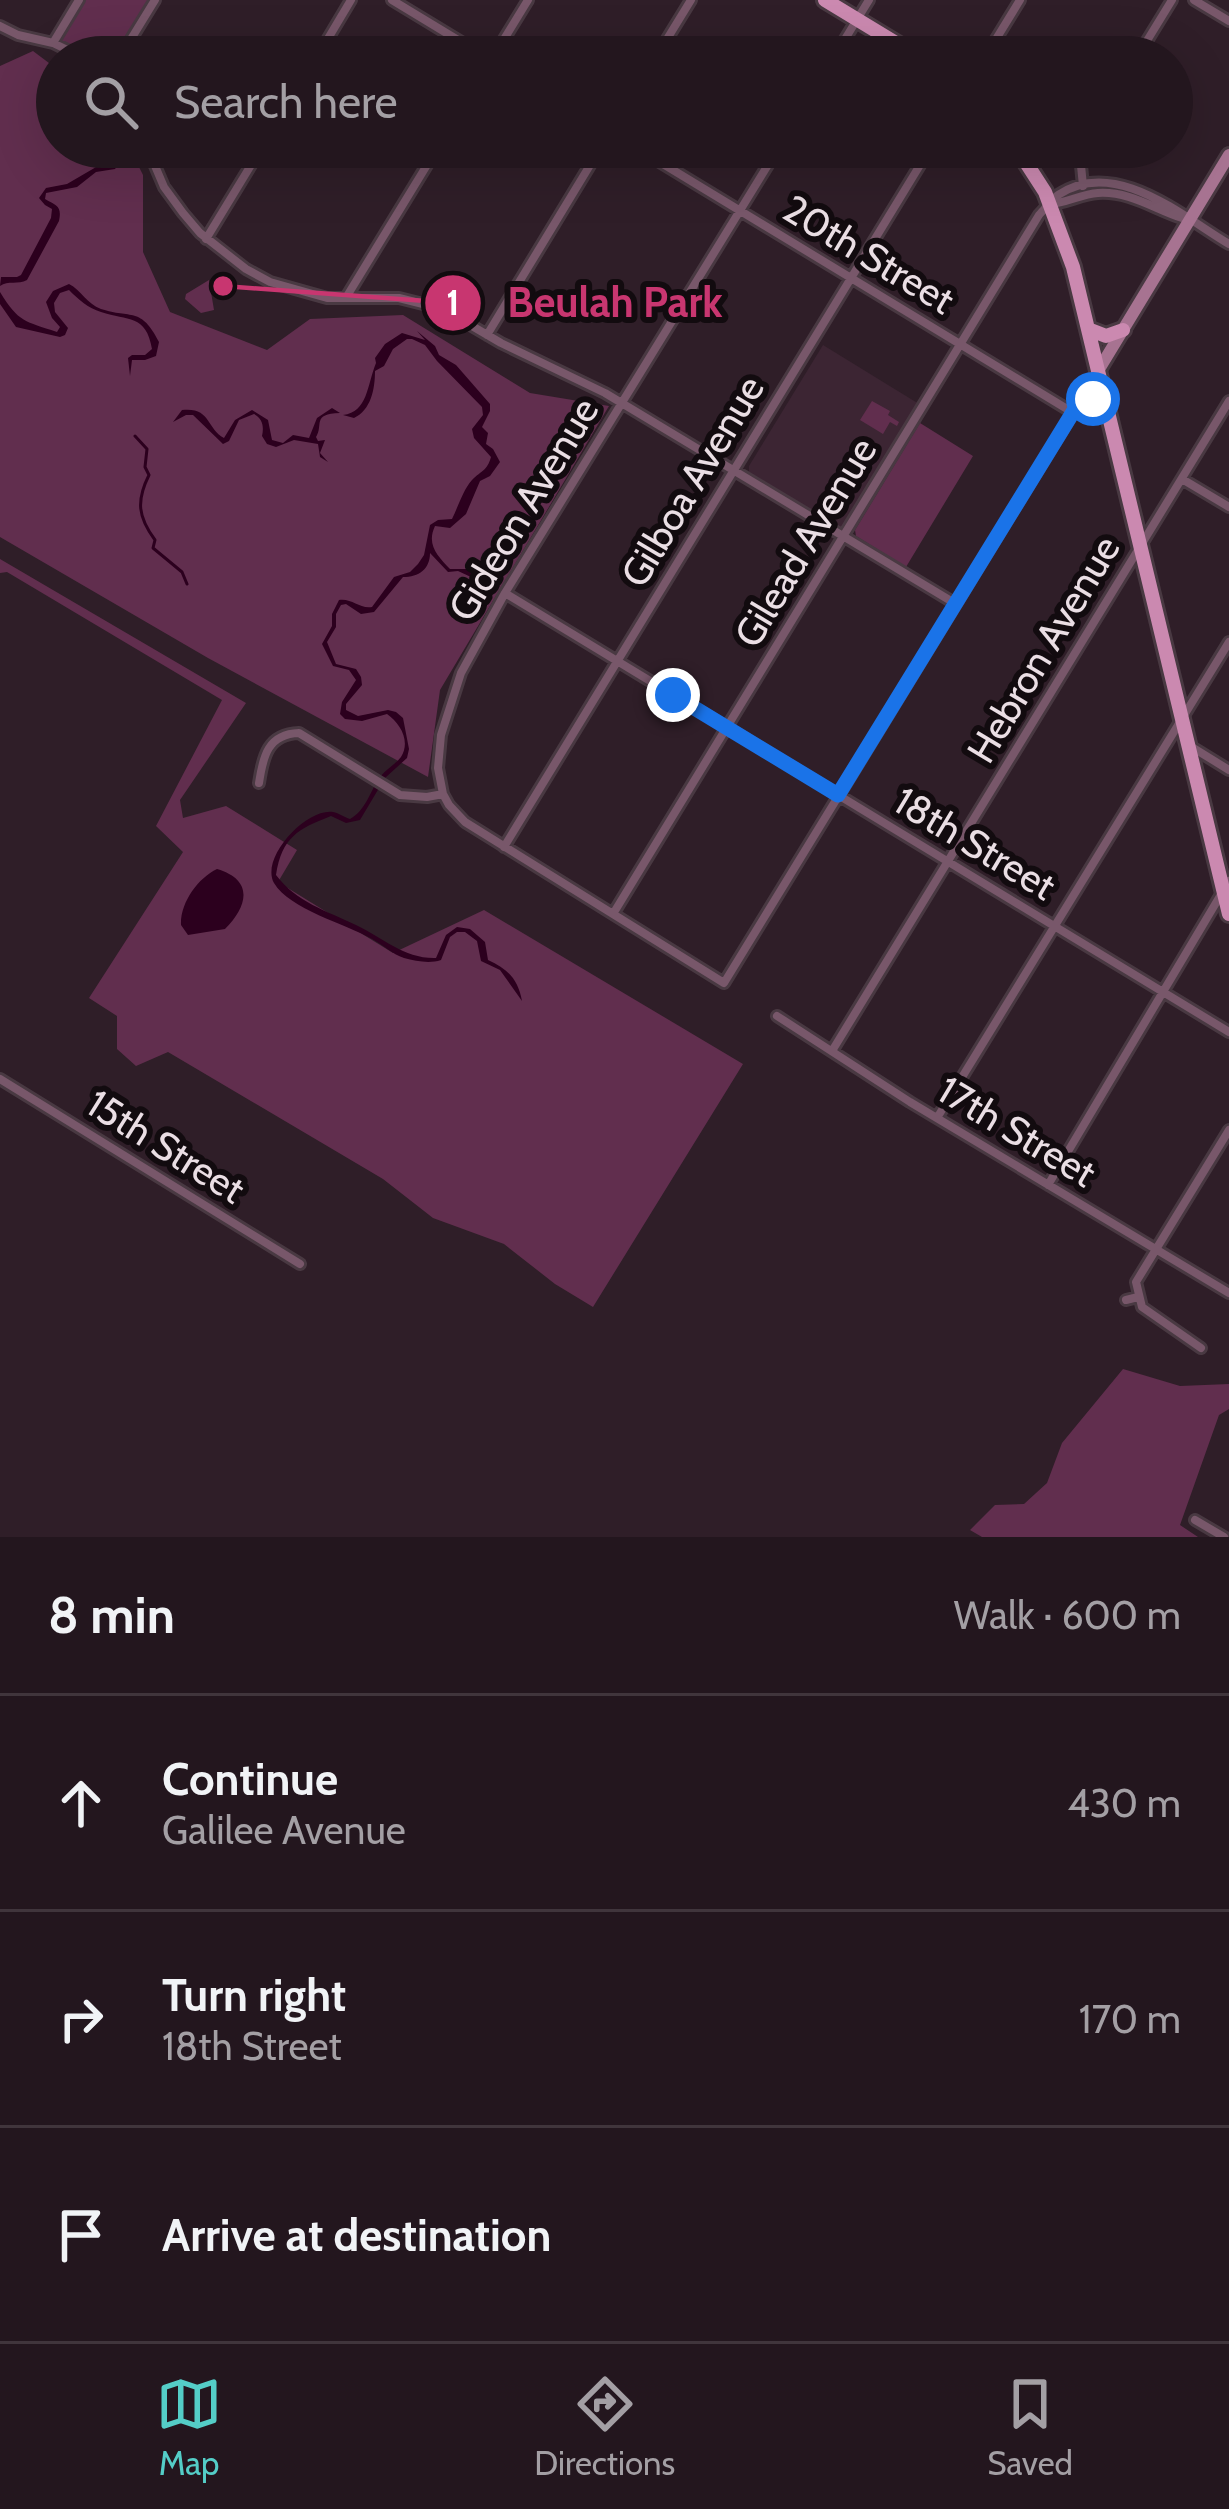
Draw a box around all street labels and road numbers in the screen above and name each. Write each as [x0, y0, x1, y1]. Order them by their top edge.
street label: 20th Street [775, 184, 963, 324]
street label: Gilboa Avenue [610, 367, 774, 595]
street label: Gideon Avenue [438, 389, 608, 629]
street label: Gilead Avenue [724, 428, 886, 656]
street label: Hebron Avenue [956, 527, 1130, 771]
street label: 18th Street [886, 776, 1064, 910]
street label: 17th Street [929, 1065, 1105, 1197]
street label: 15th Street [78, 1079, 254, 1213]

